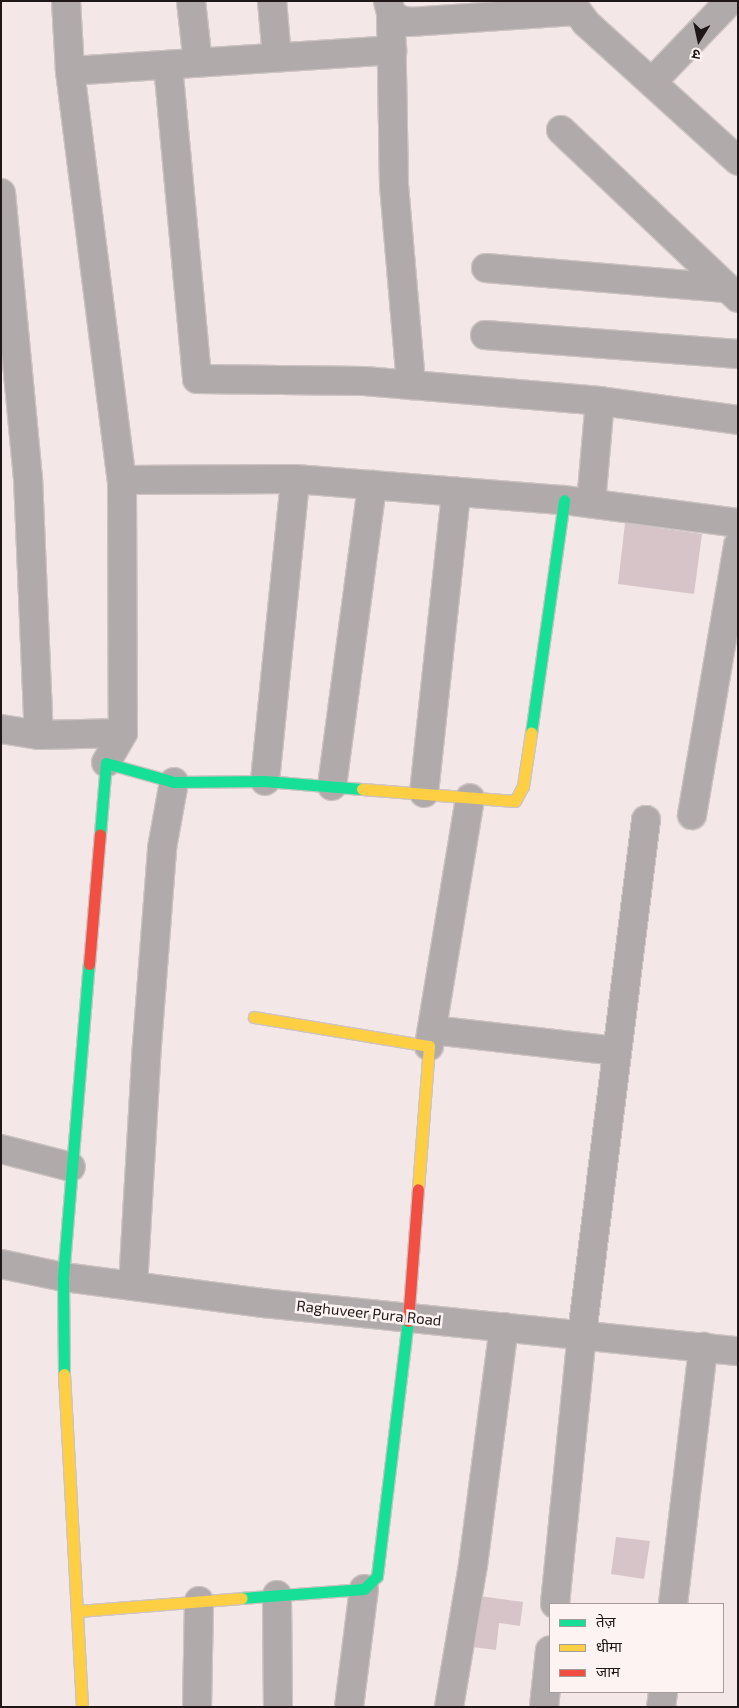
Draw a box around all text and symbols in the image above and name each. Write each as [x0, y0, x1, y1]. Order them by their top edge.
north arrow [674, 15, 724, 65]
text: उ [691, 46, 702, 64]
street label: Raghuveer Pura Road [295, 1296, 443, 1330]
legend [549, 1603, 724, 1693]
text: तेज़ [596, 1612, 616, 1630]
text: धीमा [596, 1637, 622, 1655]
text: जाम [596, 1662, 620, 1680]

